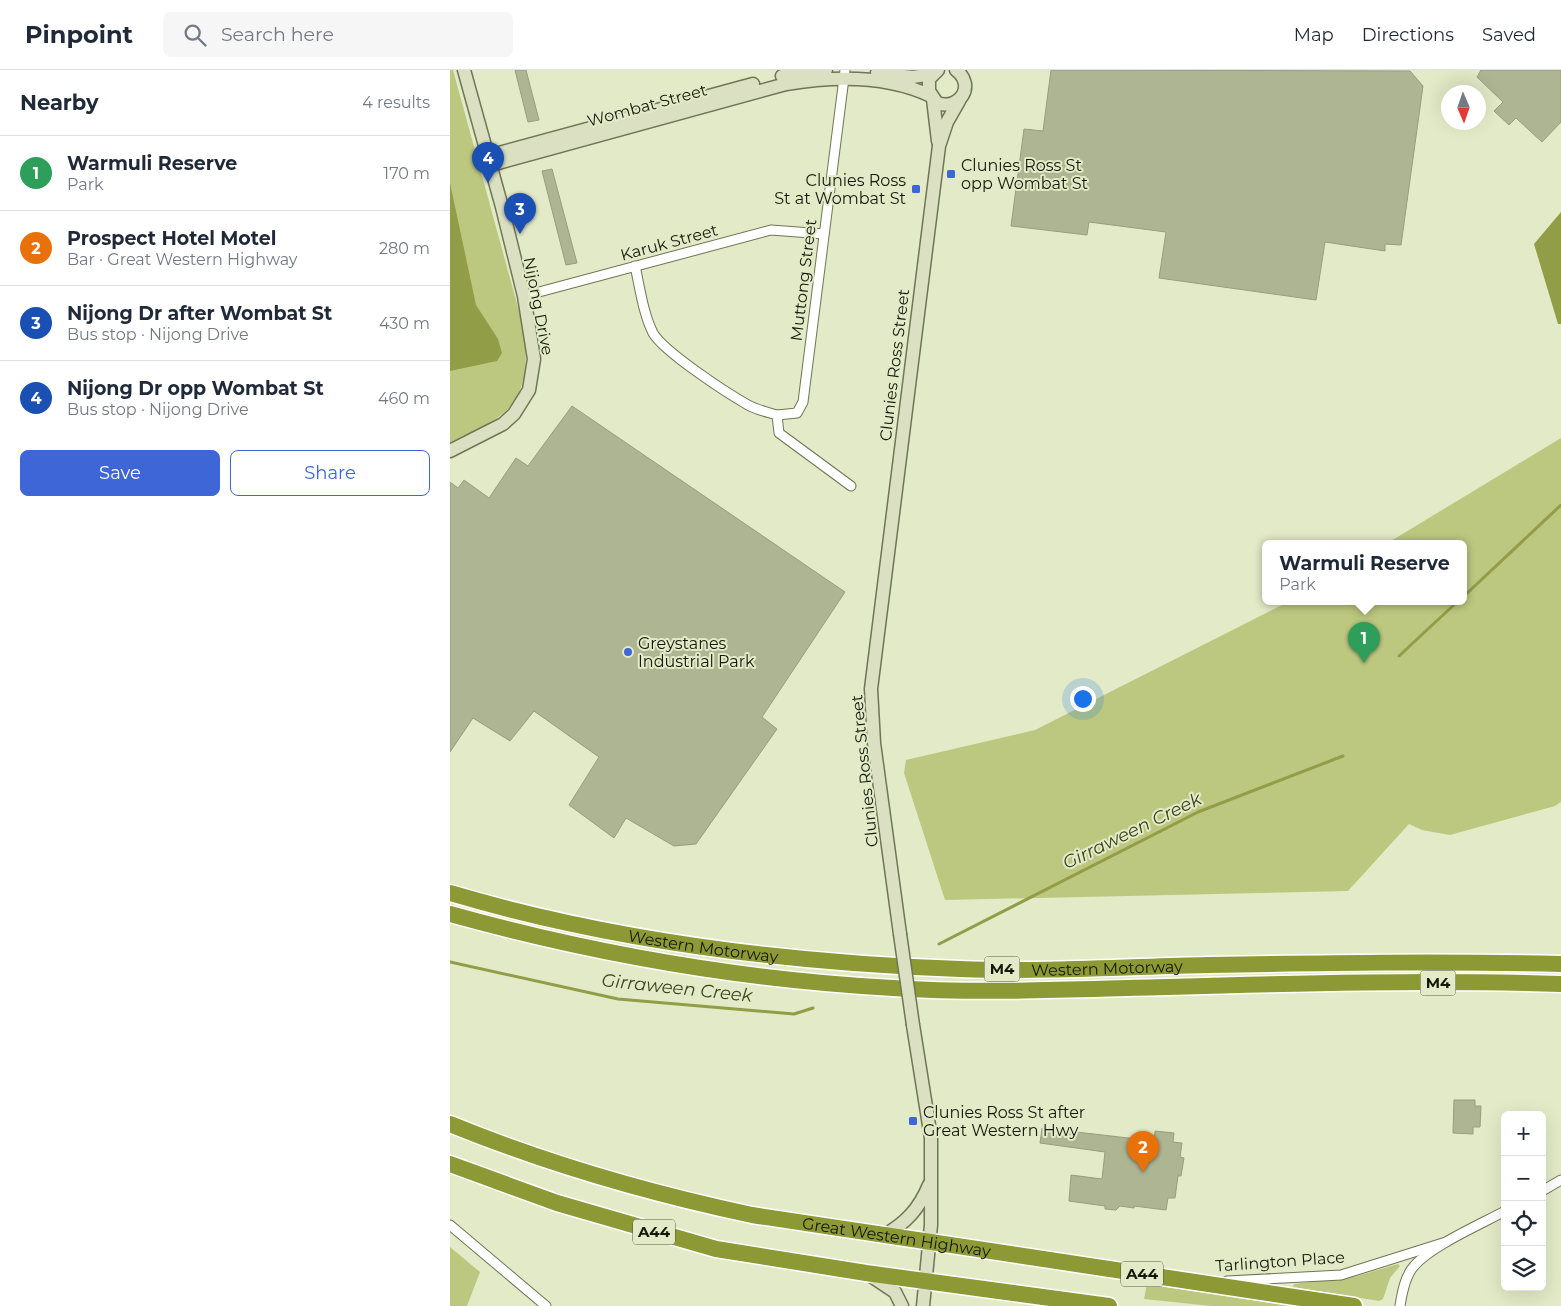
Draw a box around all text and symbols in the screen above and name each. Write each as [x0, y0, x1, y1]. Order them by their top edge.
search box [163, 12, 513, 57]
text: Pinpoint [25, 20, 133, 49]
icon: search [181, 21, 209, 49]
text: Search here [221, 23, 334, 46]
text: Map [1294, 24, 1334, 46]
text: Directions [1362, 24, 1454, 46]
text: Saved [1482, 24, 1536, 46]
street label: Wombat Street [585, 80, 710, 131]
north arrow [1441, 85, 1486, 130]
text: Nearby [20, 90, 99, 115]
text: 4 results [362, 93, 430, 112]
pin: 4 [472, 142, 504, 183]
text: Warmuli Reserve [67, 152, 237, 175]
place label: Clunies Ross St opp Wombat St [961, 156, 1089, 193]
text: 1 [33, 164, 39, 183]
text: 170 m [383, 164, 430, 183]
marker: Clunies Ross St opp Wombat St [945, 168, 957, 180]
place label: Clunies Ross St at Wombat St [774, 171, 906, 208]
text: Park [67, 175, 104, 194]
marker: Clunies Ross St at Wombat St [910, 183, 922, 195]
pin: 3 [504, 193, 536, 234]
street label: Muttong Street [787, 217, 820, 342]
street label: Karuk Street [618, 220, 720, 265]
text: Prospect Hotel Motel [67, 227, 276, 250]
text: 2 [31, 239, 41, 258]
text: 280 m [379, 239, 430, 258]
text: Bar · Great Western Highway [67, 250, 297, 269]
street label: Nijong Drive [520, 255, 557, 357]
street label: Clunies Ross Street [876, 287, 913, 442]
text: Nijong Dr after Wombat St [67, 302, 332, 325]
text: 3 [31, 314, 41, 333]
text: 430 m [379, 314, 430, 333]
text: Bus stop · Nijong Drive [67, 325, 249, 344]
text: Nijong Dr opp Wombat St [67, 377, 324, 400]
text: 4 [30, 389, 42, 408]
text: 460 m [378, 389, 430, 408]
text: Bus stop · Nijong Drive [67, 400, 249, 419]
button: Save [20, 450, 220, 496]
button: Share [230, 450, 430, 496]
popup [1262, 540, 1467, 605]
text: Warmuli Reserve [1279, 552, 1450, 575]
text: Park [1279, 575, 1316, 594]
pin: 1 [1348, 622, 1380, 663]
place label: Greystanes Industrial Park [638, 634, 755, 671]
marker: Greystanes Industrial Park [622, 646, 634, 658]
your location [1070, 686, 1096, 712]
street label: Clunies Ross Street [847, 693, 882, 848]
water label: Girraween Creek [1059, 787, 1206, 874]
street label: Western Motorway [627, 926, 779, 966]
road number: M4 [984, 956, 1020, 982]
street label: Western Motorway [1031, 957, 1183, 980]
water label: Girraween Creek [600, 969, 755, 1007]
road number: M4 [1420, 970, 1456, 996]
place label: Clunies Ross St after Great Western Hwy [923, 1103, 1085, 1140]
map controls [1501, 1111, 1546, 1291]
button: + [1501, 1111, 1546, 1156]
marker: Clunies Ross St after Great Western Hwy [907, 1115, 919, 1127]
pin: 2 [1127, 1131, 1159, 1172]
button: − [1501, 1156, 1546, 1201]
button: locate [1501, 1201, 1546, 1246]
street label: Great Western Highway [801, 1214, 992, 1261]
road number: A44 [633, 1220, 675, 1244]
button: layers [1501, 1246, 1546, 1291]
street label: Tarlington Place [1215, 1247, 1345, 1276]
road number: A44 [1121, 1262, 1163, 1286]

